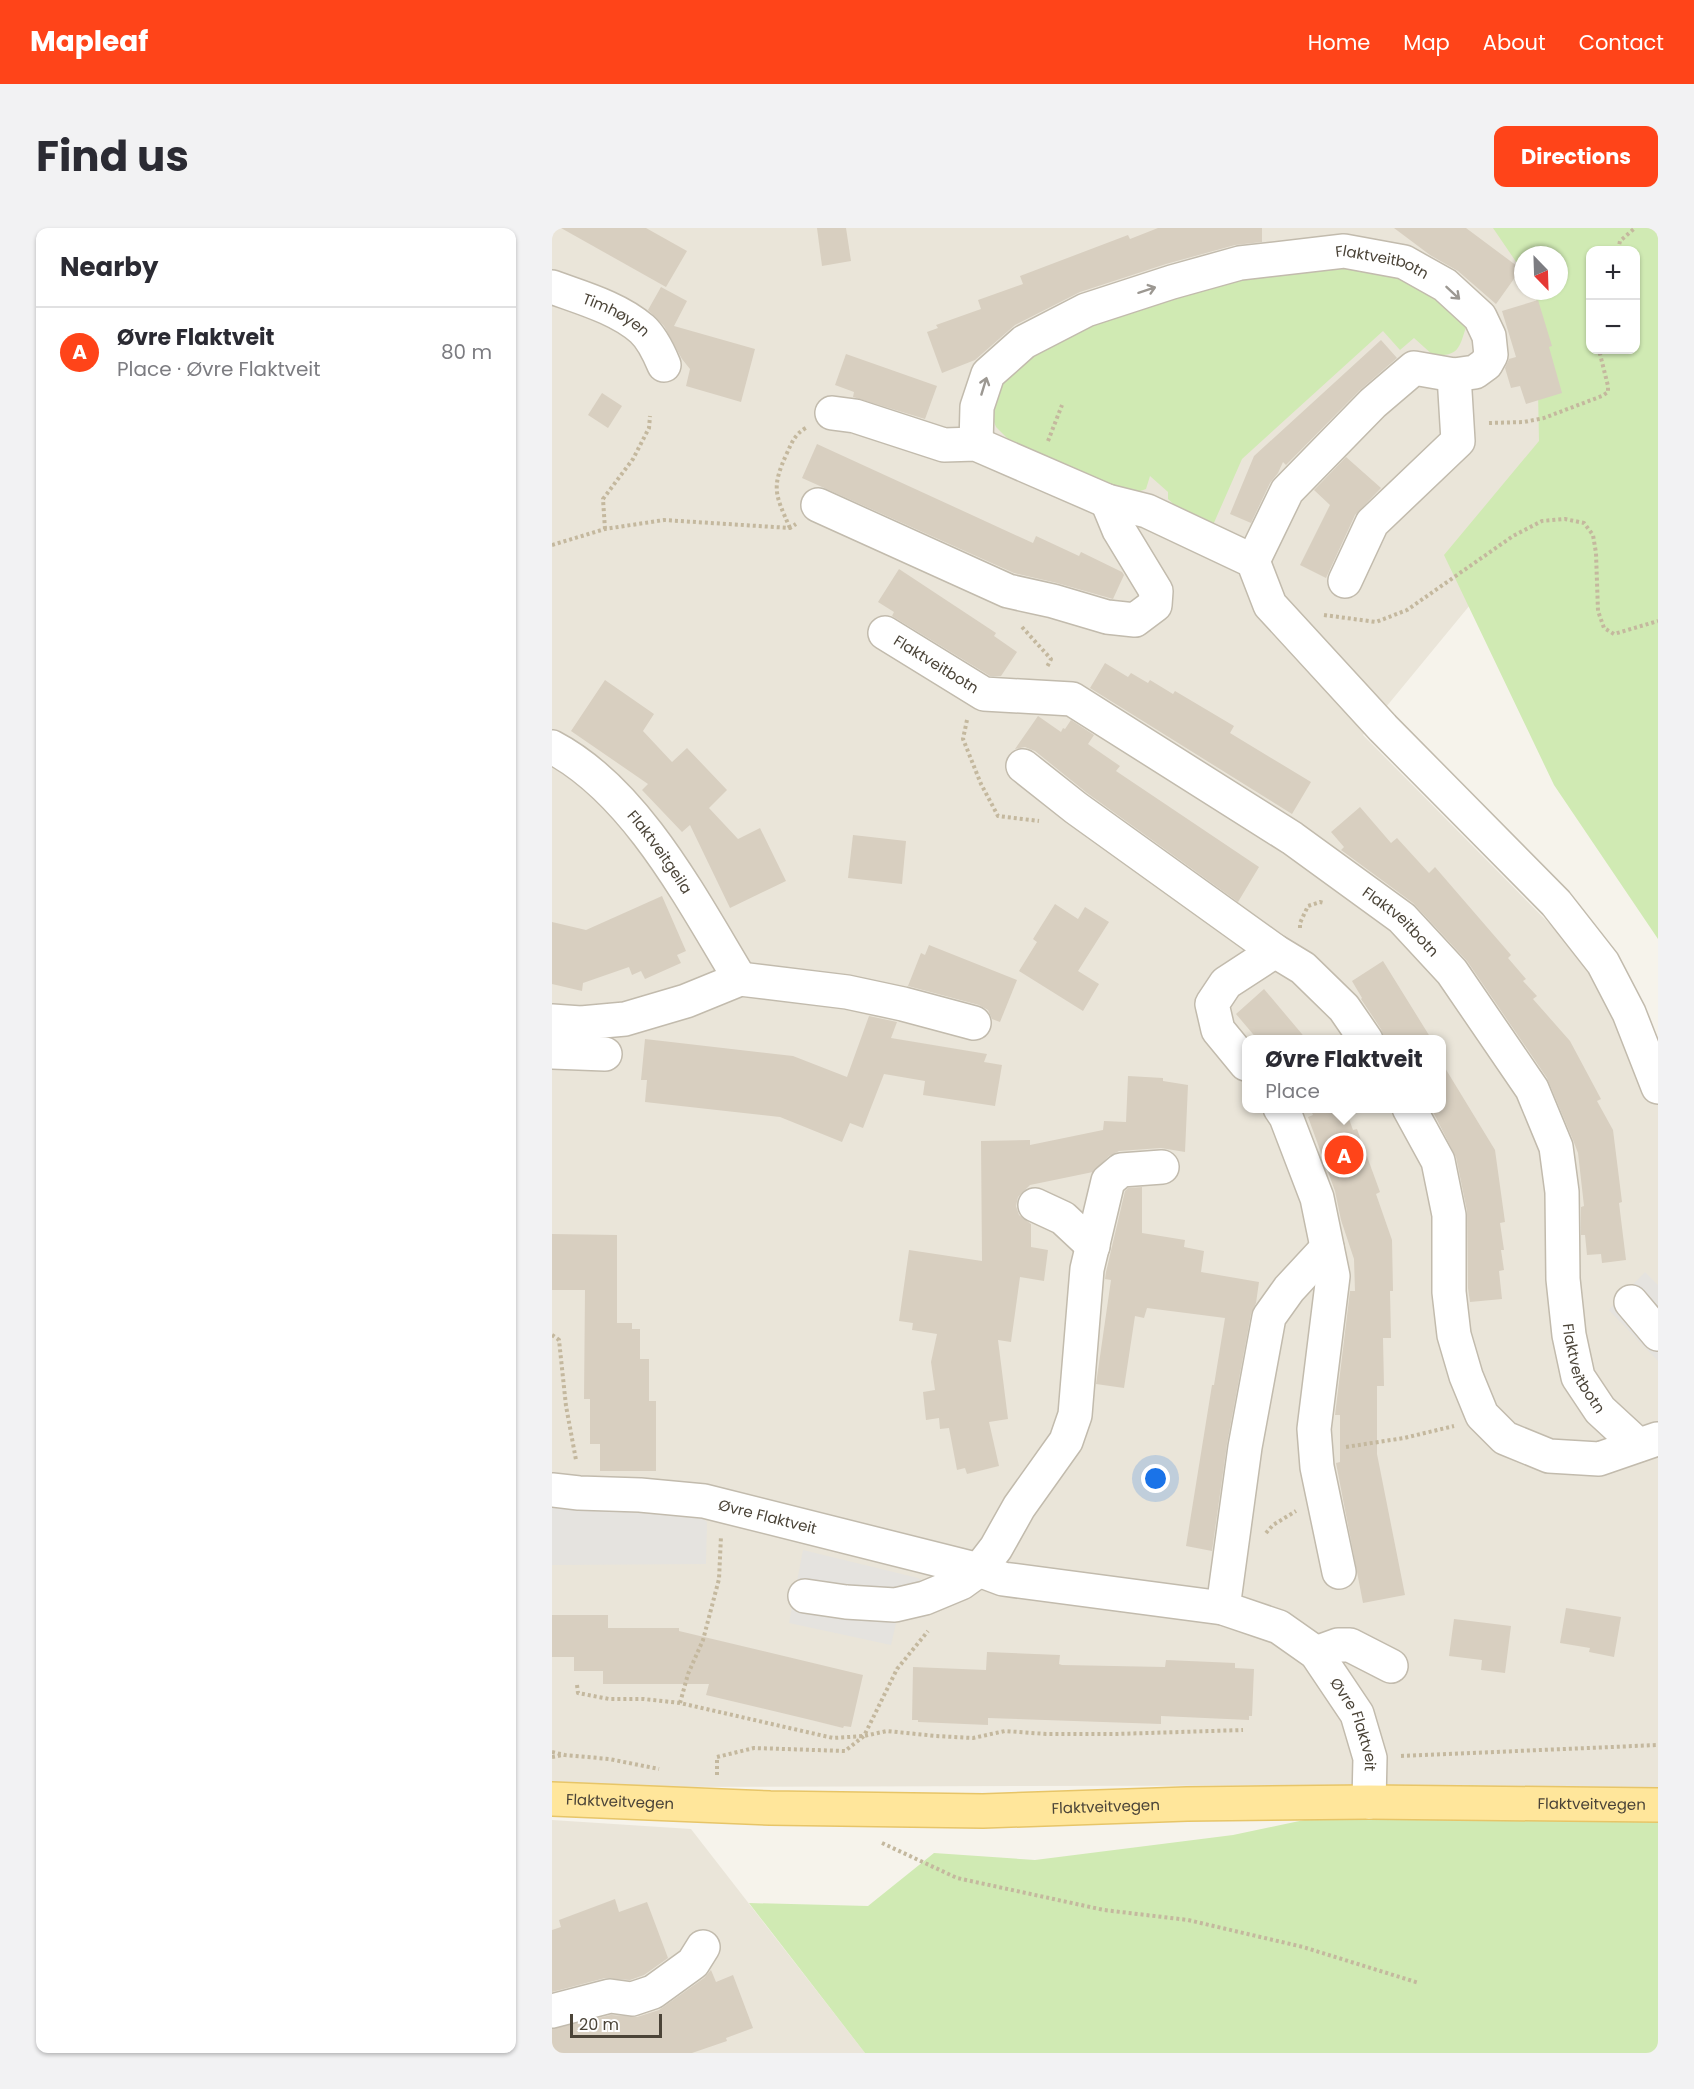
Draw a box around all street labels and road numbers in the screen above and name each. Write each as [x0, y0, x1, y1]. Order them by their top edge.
street label: Flaktveitbotn [1334, 240, 1433, 284]
street label: Timhøyen [580, 288, 655, 341]
street label: Flaktveitbotn [890, 630, 983, 698]
street label: Flaktveitgeila [623, 805, 697, 898]
street label: Flaktveitbotn [1358, 882, 1444, 961]
street label: Flaktveitbotn [1558, 1322, 1610, 1417]
street label: Øvre Flaktveit [716, 1494, 819, 1539]
street label: Øvre Flaktveit [1325, 1673, 1382, 1771]
street label: Flaktveitvegen [565, 1789, 675, 1814]
street label: Flaktveitvegen [1537, 1793, 1646, 1815]
street label: Flaktveitvegen [1051, 1794, 1160, 1819]

